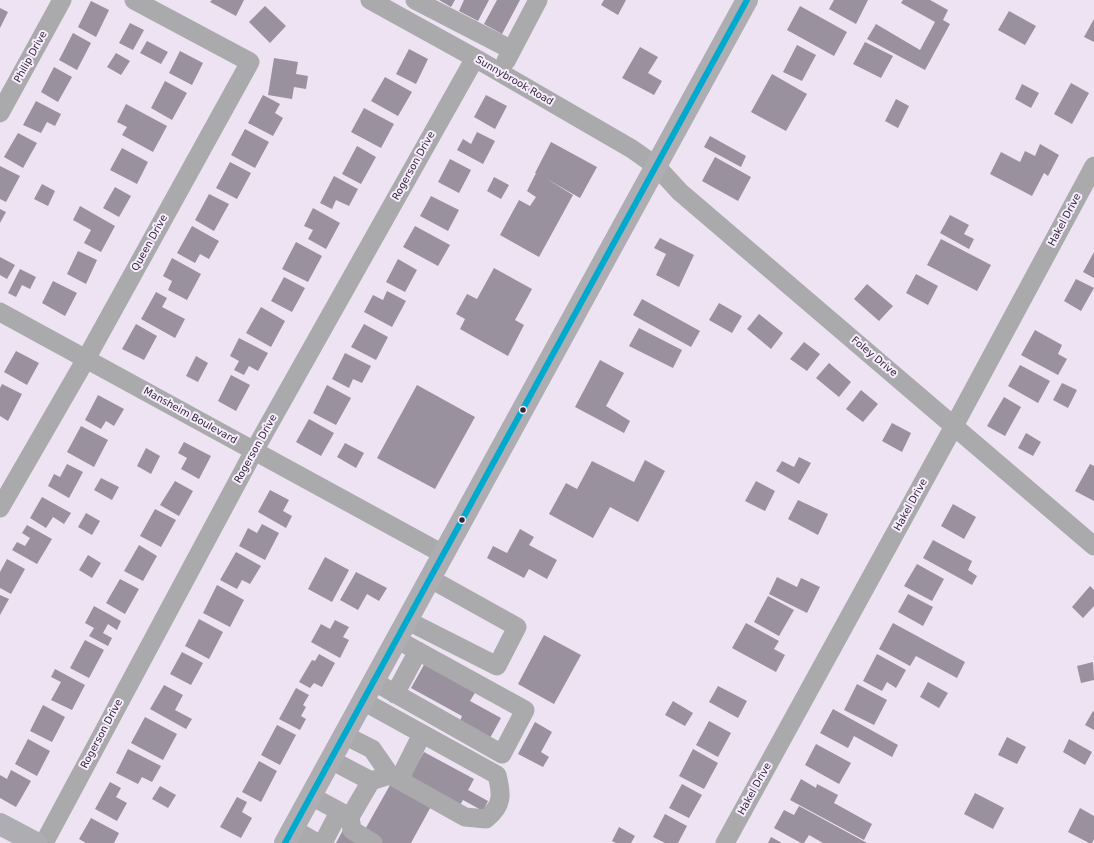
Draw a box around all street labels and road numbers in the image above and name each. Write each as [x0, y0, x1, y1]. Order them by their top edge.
street label: Philip Drive [12, 29, 50, 85]
street label: Sunnybrook Road [473, 54, 555, 108]
street label: Rogerson Drive [390, 130, 438, 202]
street label: Hakel Drive [1046, 192, 1084, 248]
street label: Queen Drive [130, 213, 170, 273]
street label: Foley Drive [849, 334, 899, 380]
street label: Mansheim Boulevard [141, 385, 239, 447]
street label: Rogerson Drive [232, 413, 280, 485]
street label: Hakel Drive [892, 477, 930, 533]
street label: Rogerson Drive [79, 697, 125, 771]
street label: Hakel Drive [736, 761, 774, 817]

